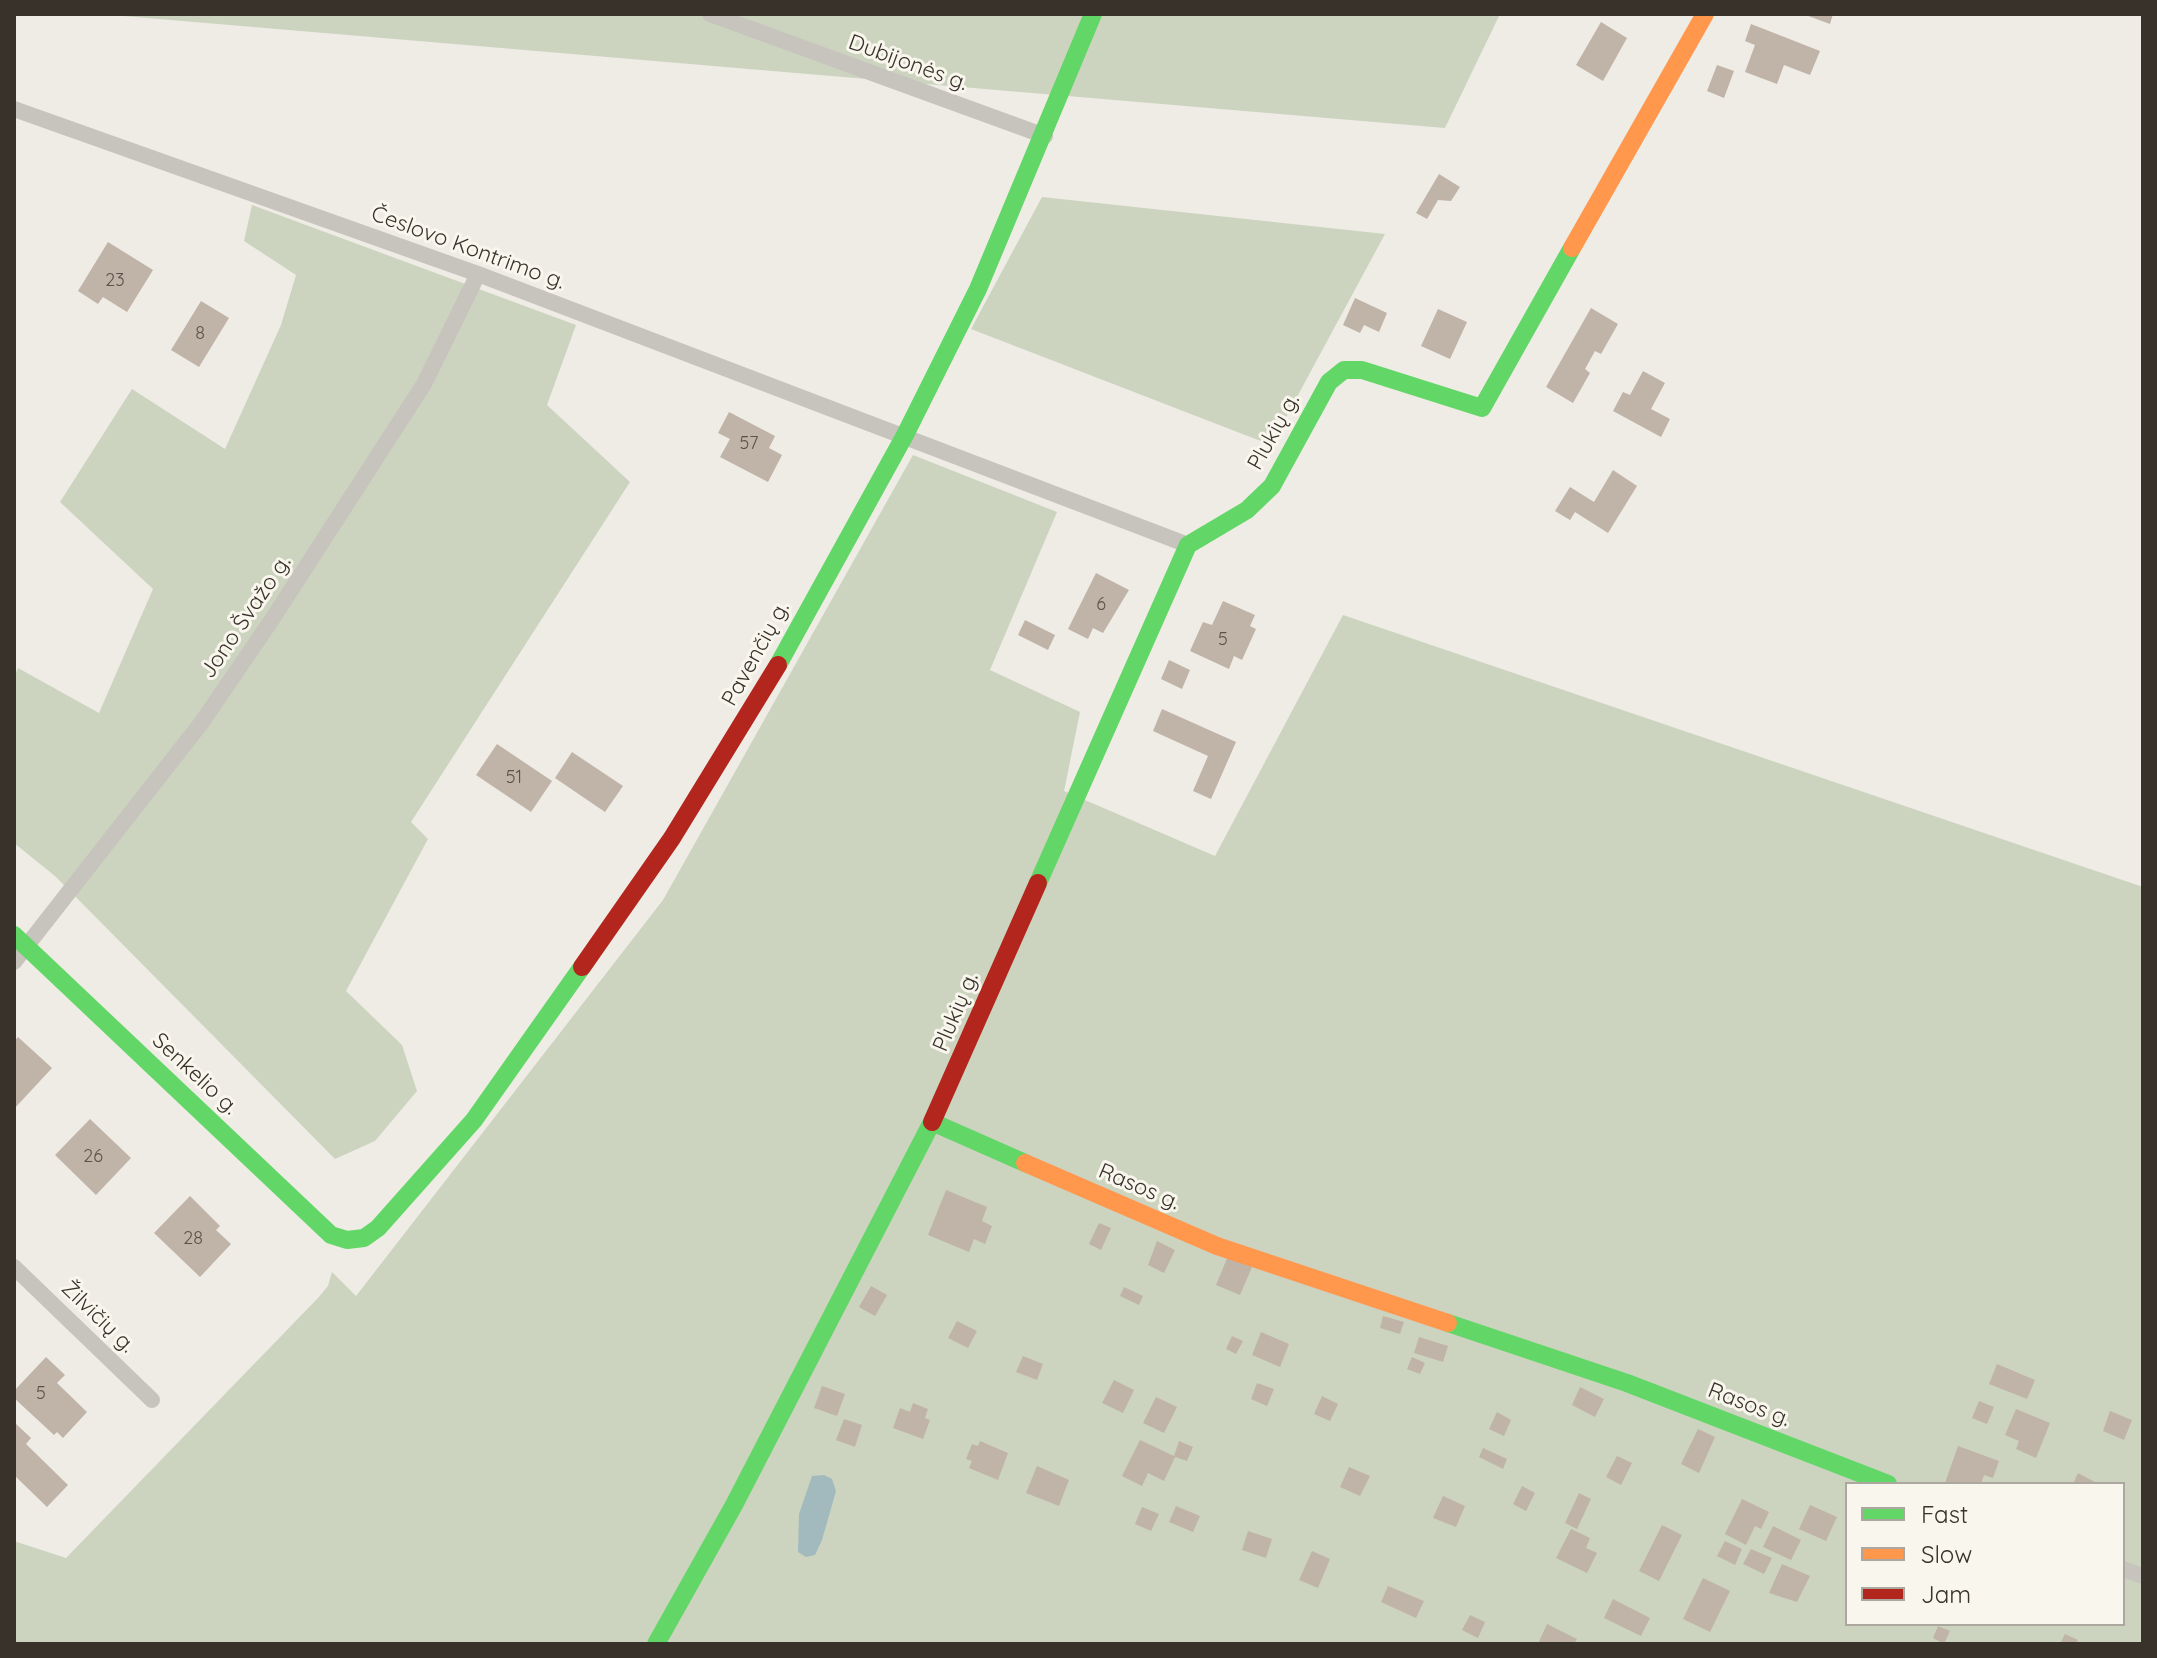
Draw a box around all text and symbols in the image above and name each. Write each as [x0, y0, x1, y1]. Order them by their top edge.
street label: Dubijonės g. [845, 29, 971, 97]
street label: Česlovo Kontrimo g. [368, 201, 568, 295]
house number: 23 [105, 270, 125, 292]
house number: 8 [195, 323, 205, 345]
street label: Plukių g. [1242, 389, 1306, 475]
house number: 57 [739, 433, 759, 455]
street label: Jono Švažo g. [195, 550, 297, 684]
house number: 6 [1096, 594, 1106, 616]
street label: Pavenčių g. [717, 597, 795, 711]
house number: 5 [1218, 629, 1228, 651]
house number: 51 [506, 767, 522, 789]
street label: Plukių g. [928, 969, 984, 1055]
street label: Senkelio g. [147, 1028, 243, 1120]
house number: 26 [83, 1146, 103, 1168]
street label: Rasos g. [1094, 1158, 1184, 1216]
house number: 28 [183, 1228, 203, 1250]
street label: Žilvičių g. [56, 1276, 140, 1358]
street label: Rasos g. [1704, 1377, 1794, 1433]
house number: 5 [36, 1383, 46, 1405]
legend [1845, 1482, 2125, 1626]
text: Fast [1921, 1499, 1968, 1529]
text: Slow [1921, 1539, 1972, 1569]
text: Jam [1921, 1579, 1971, 1609]

